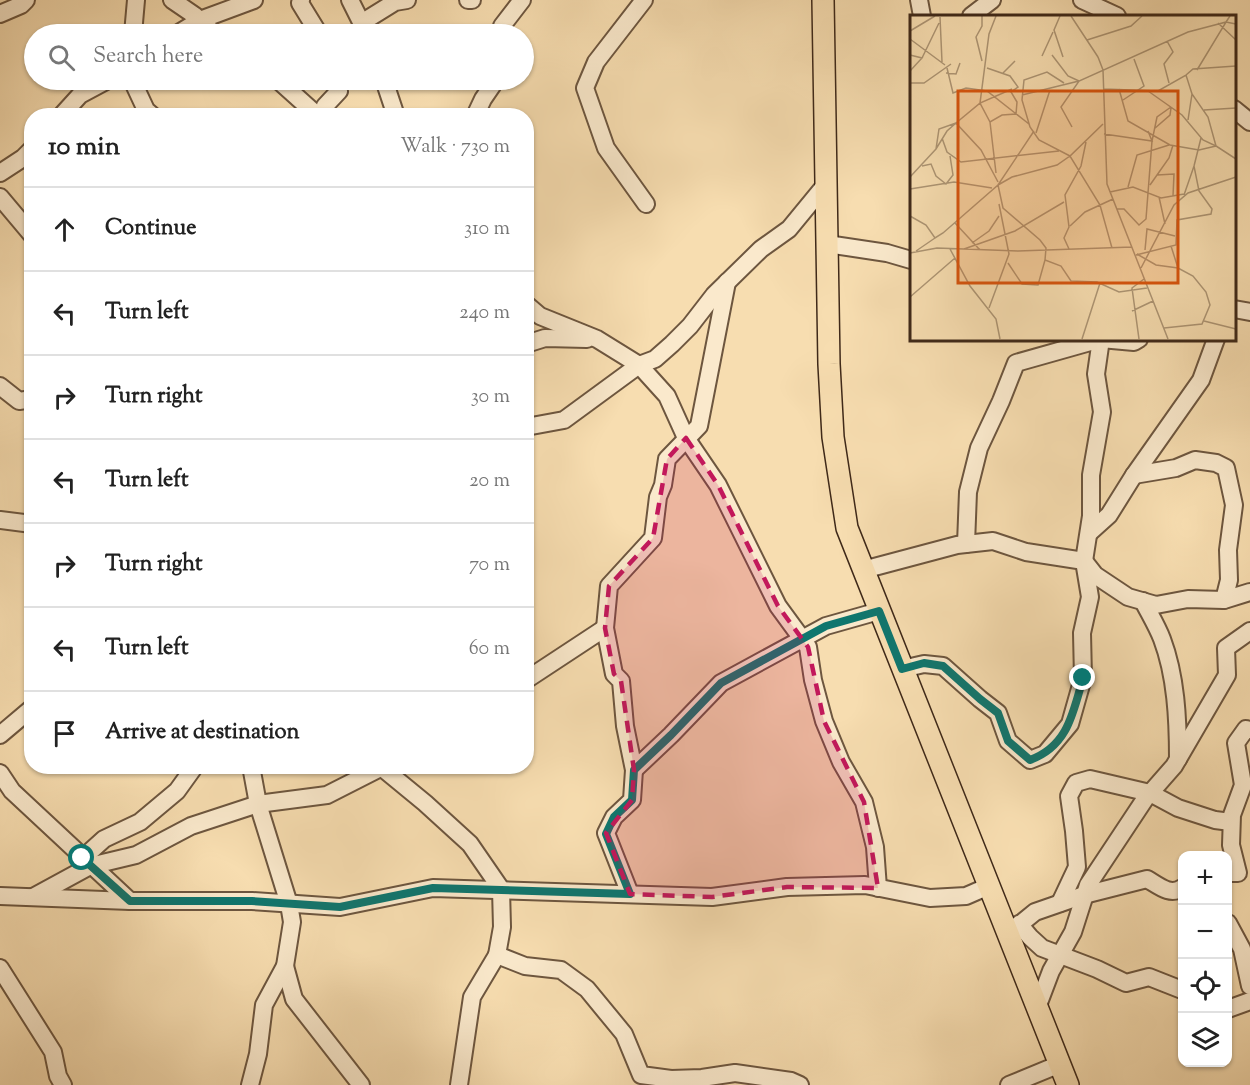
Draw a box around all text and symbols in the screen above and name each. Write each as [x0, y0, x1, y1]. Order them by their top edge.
inset map [910, 15, 1235, 340]
search box [24, 24, 534, 90]
icon: search [45, 41, 78, 74]
text: Search here [93, 41, 203, 73]
text: 10 min [48, 129, 120, 166]
text: Walk · 730 m [400, 133, 510, 162]
icon: ahead [48, 213, 81, 246]
text: Continue [105, 213, 196, 245]
text: 310 m [464, 215, 510, 244]
icon: left [48, 297, 81, 330]
text: Turn left [105, 297, 188, 329]
text: 240 m [459, 299, 510, 328]
icon: right [48, 381, 81, 414]
text: Turn right [105, 381, 202, 413]
text: 30 m [471, 383, 510, 412]
icon: left [48, 465, 81, 498]
text: Turn left [105, 465, 188, 497]
text: 20 m [469, 467, 510, 496]
icon: right [48, 549, 81, 582]
text: Turn right [105, 549, 202, 581]
text: 70 m [469, 551, 510, 580]
icon: left [48, 633, 81, 666]
text: Turn left [105, 633, 188, 665]
text: 60 m [469, 635, 510, 664]
route end [1069, 664, 1095, 690]
icon: arrive [48, 717, 81, 750]
text: Arrive at destination [105, 717, 300, 749]
route start [68, 844, 94, 870]
map controls [1178, 851, 1232, 1067]
button: + [1178, 851, 1232, 905]
button: − [1178, 905, 1232, 959]
button: locate [1178, 959, 1232, 1013]
button: layers [1178, 1013, 1232, 1067]

